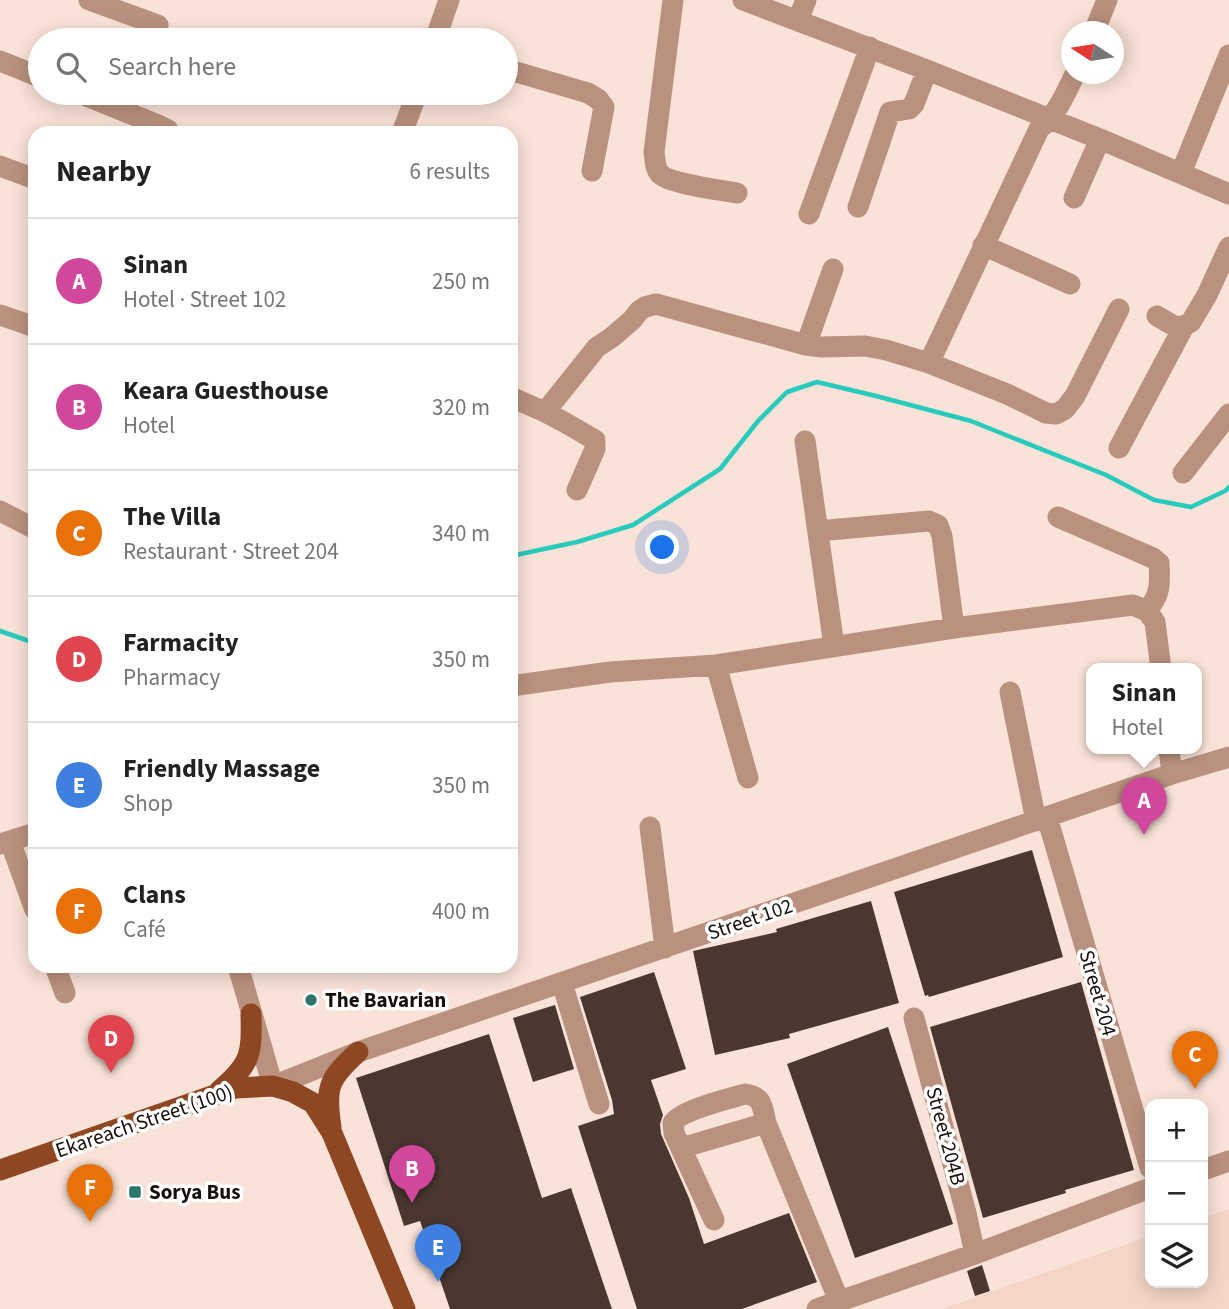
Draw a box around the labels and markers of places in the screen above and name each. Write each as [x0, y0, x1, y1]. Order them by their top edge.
pin: A [1121, 777, 1167, 835]
place label: The Bavarian [325, 985, 446, 1015]
marker: The Bavarian [303, 992, 319, 1008]
pin: D [88, 1015, 134, 1073]
pin: C [1172, 1031, 1218, 1089]
pin: B [389, 1145, 435, 1203]
pin: F [67, 1164, 113, 1222]
place label: Sorya Bus [149, 1177, 241, 1207]
marker: Sorya Bus [127, 1184, 143, 1200]
pin: E [415, 1224, 461, 1282]

